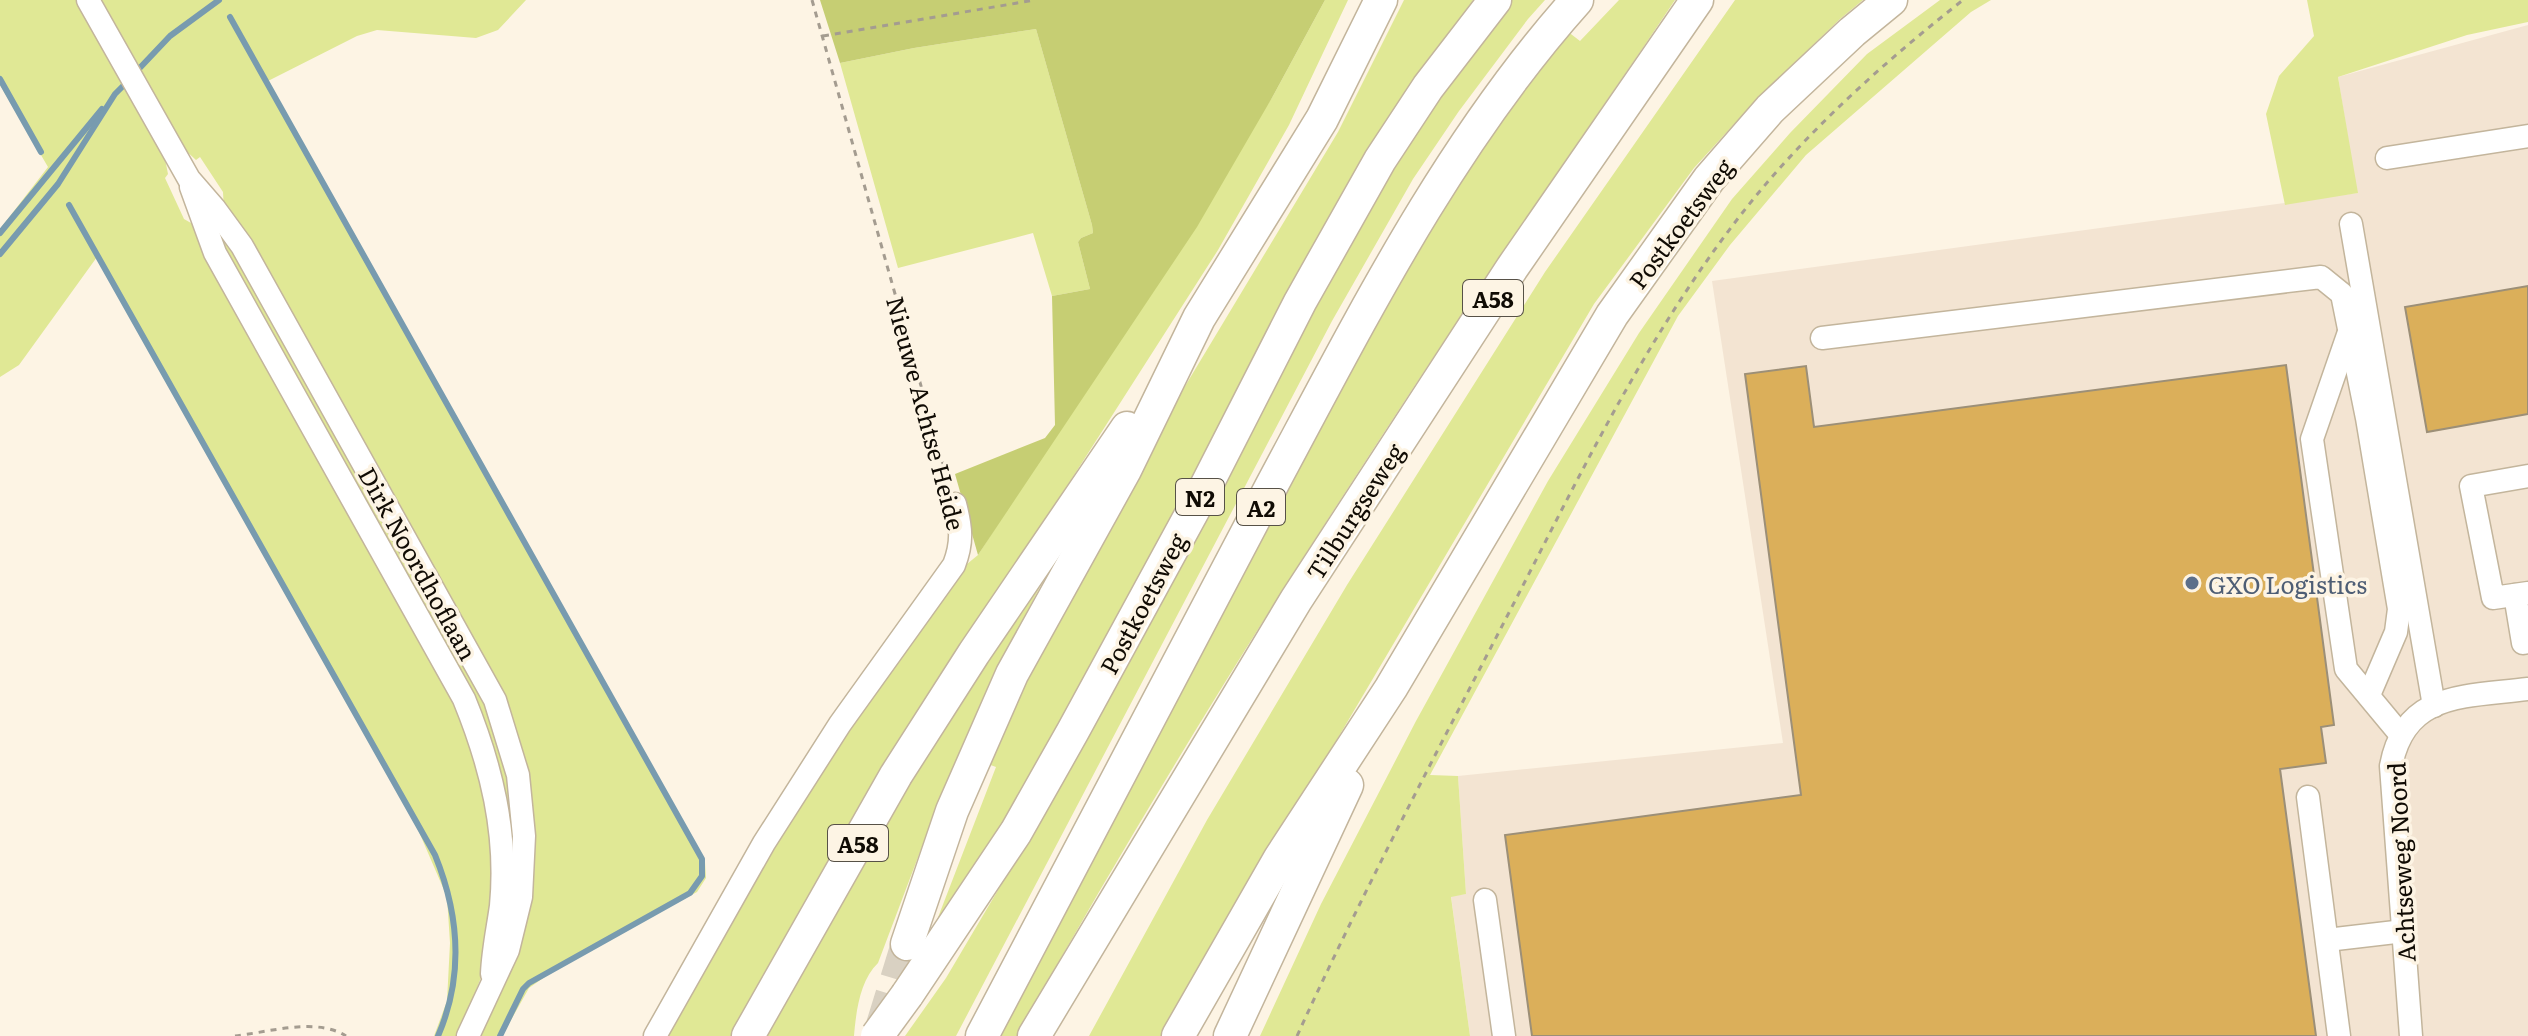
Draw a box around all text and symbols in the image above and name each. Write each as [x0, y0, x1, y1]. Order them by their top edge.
street label: Postkoetsweg [1619, 150, 1741, 295]
road number: A58 [1463, 280, 1523, 316]
street label: Nieuwe Achtse Heide [879, 292, 975, 534]
street label: Tilburgseweg [1297, 435, 1412, 586]
street label: Dirk Noordhoflaan [351, 460, 487, 666]
road number: N2 [1176, 479, 1224, 515]
road number: A2 [1237, 489, 1285, 525]
street label: Postkoetsweg [1090, 526, 1194, 680]
place label: GXO Logistics [2208, 566, 2367, 601]
marker: GXO Logistics [2183, 574, 2201, 592]
street label: Achtseweg Noord [2377, 761, 2423, 963]
road number: A58 [828, 825, 888, 861]

